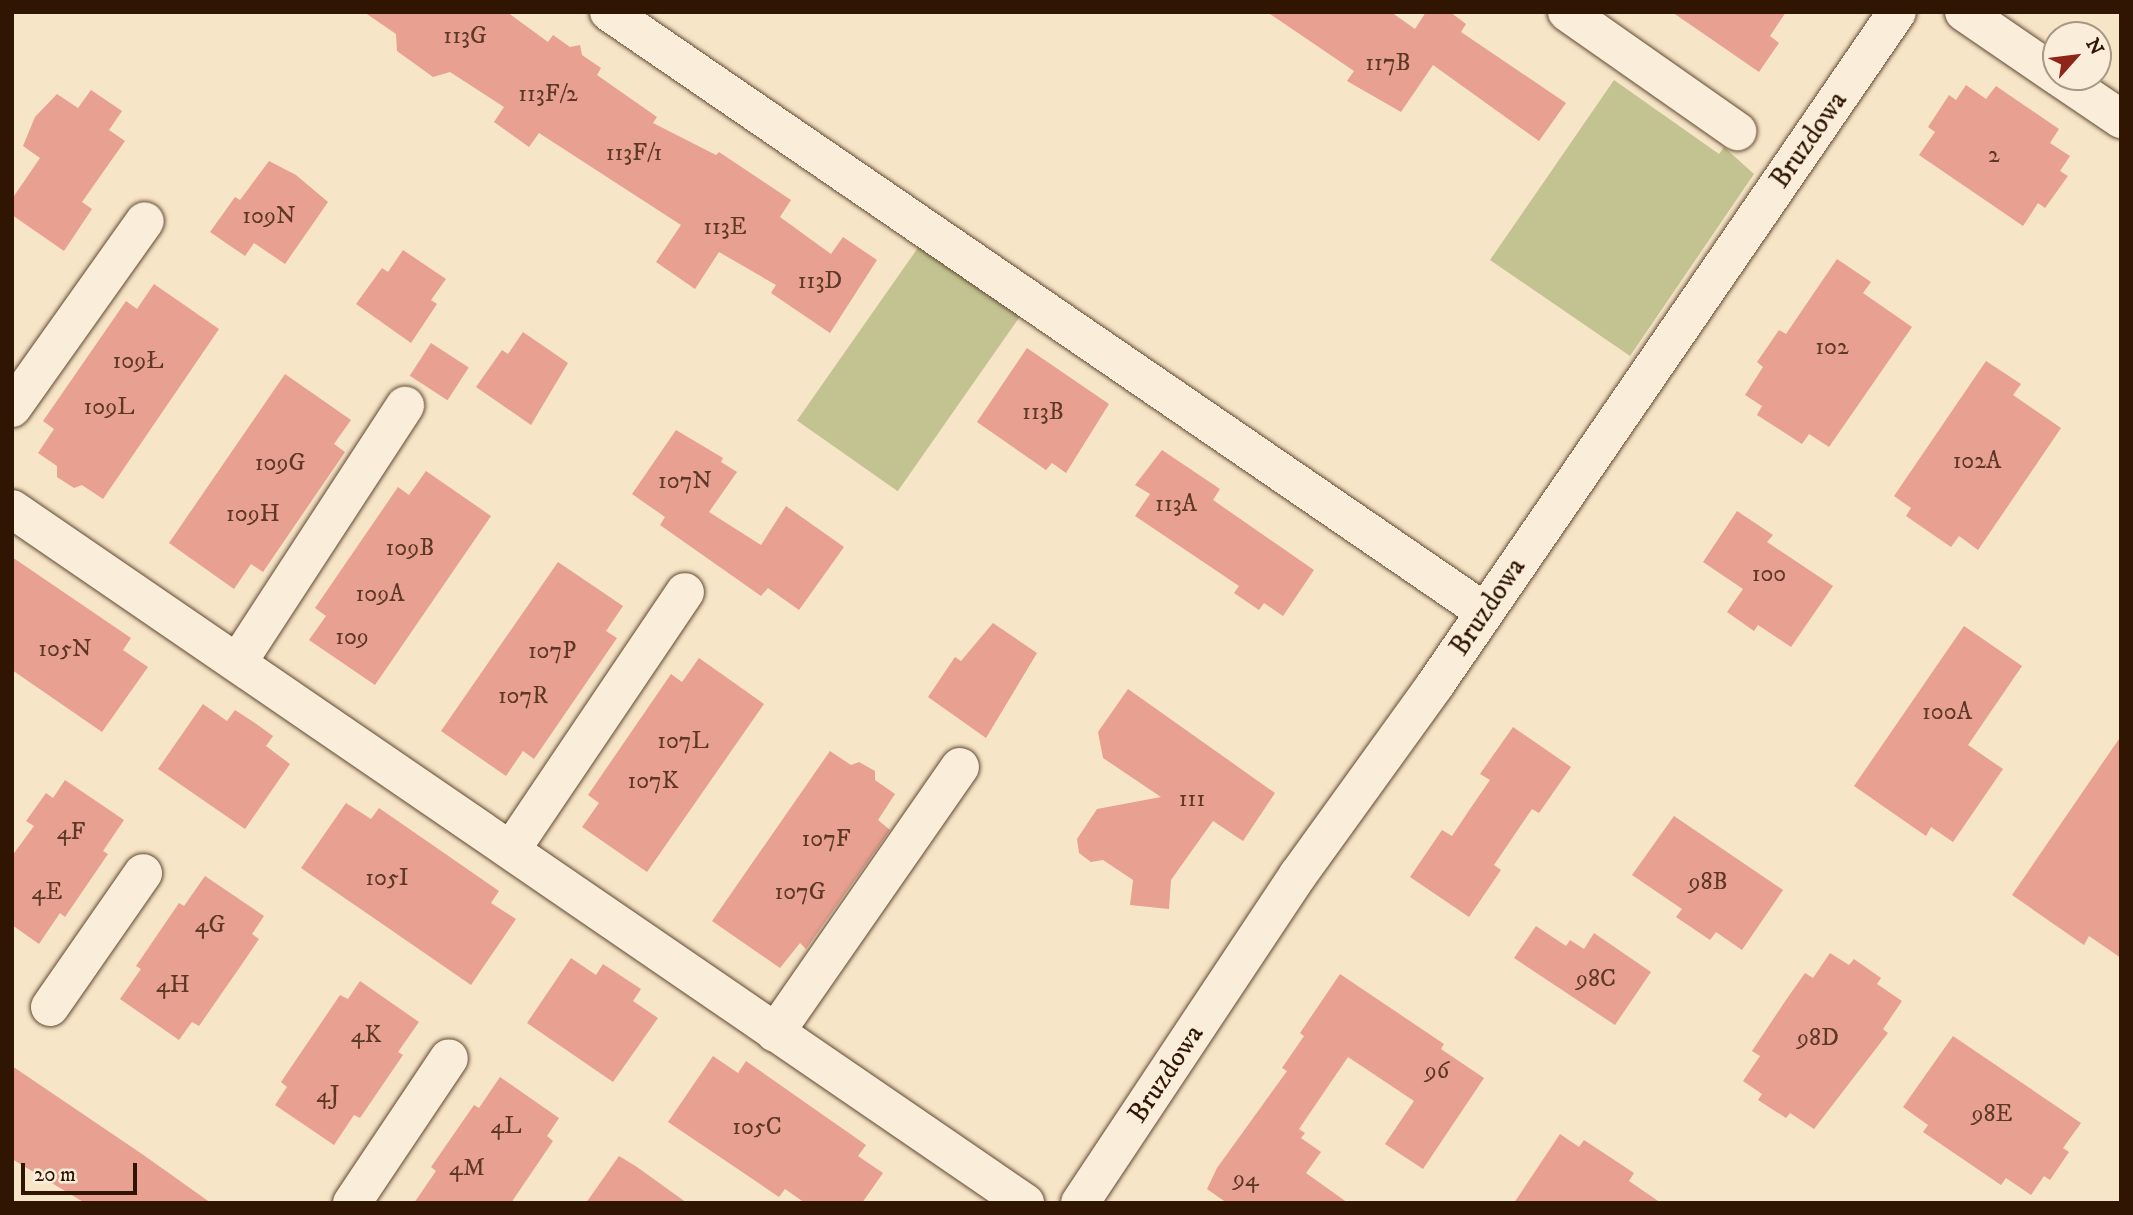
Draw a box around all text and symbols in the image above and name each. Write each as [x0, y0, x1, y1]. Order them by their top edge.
north arrow [2042, 21, 2112, 91]
house number: 113G [443, 23, 487, 51]
text: N [2080, 35, 2108, 59]
house number: 117B [1365, 50, 1411, 78]
house number: 113F/2 [518, 81, 578, 109]
street label: Bruzdowa [1763, 85, 1855, 195]
house number: 113F/1 [606, 140, 662, 168]
house number: 2 [1988, 142, 2000, 170]
house number: 109N [242, 203, 296, 231]
house number: 113E [703, 214, 747, 242]
house number: 113D [798, 268, 842, 296]
house number: 102 [1815, 334, 1849, 362]
house number: 109Ł [113, 348, 163, 376]
house number: 109L [84, 394, 134, 422]
house number: 113B [1022, 399, 1064, 427]
house number: 102A [1953, 448, 2001, 476]
house number: 109G [255, 450, 305, 478]
house number: 107N [658, 468, 712, 496]
house number: 113A [1155, 491, 1197, 519]
house number: 109H [226, 501, 280, 529]
house number: 109B [386, 535, 434, 563]
street label: Bruzdowa [1443, 552, 1533, 662]
house number: 100 [1752, 561, 1786, 589]
house number: 109A [356, 581, 404, 609]
house number: 109 [335, 624, 369, 652]
house number: 105N [38, 636, 92, 664]
house number: 107P [528, 638, 576, 666]
house number: 107R [498, 683, 548, 711]
house number: 100A [1922, 699, 1972, 727]
house number: 107L [657, 728, 709, 756]
house number: 107K [627, 768, 679, 796]
house number: 111 [1179, 786, 1205, 814]
house number: 4F [57, 819, 85, 847]
house number: 107F [802, 826, 850, 854]
house number: 105I [365, 865, 409, 893]
house number: 98B [1688, 869, 1728, 897]
house number: 4E [32, 879, 62, 907]
house number: 107G [774, 879, 826, 907]
house number: 4G [195, 912, 225, 940]
house number: 98C [1576, 966, 1616, 994]
house number: 4H [156, 972, 190, 1000]
street label: Bruzdowa [1121, 1019, 1211, 1129]
house number: 4K [351, 1022, 381, 1050]
house number: 98D [1797, 1025, 1839, 1053]
house number: 96 [1425, 1058, 1449, 1086]
house number: 4J [316, 1082, 340, 1110]
house number: 98E [1972, 1101, 2012, 1129]
house number: 4L [490, 1113, 522, 1141]
house number: 105C [732, 1114, 782, 1142]
scale bar [24, 1148, 140, 1192]
house number: 4M [449, 1155, 485, 1183]
text: 20 m [34, 1162, 76, 1188]
house number: 94 [1233, 1166, 1259, 1194]

